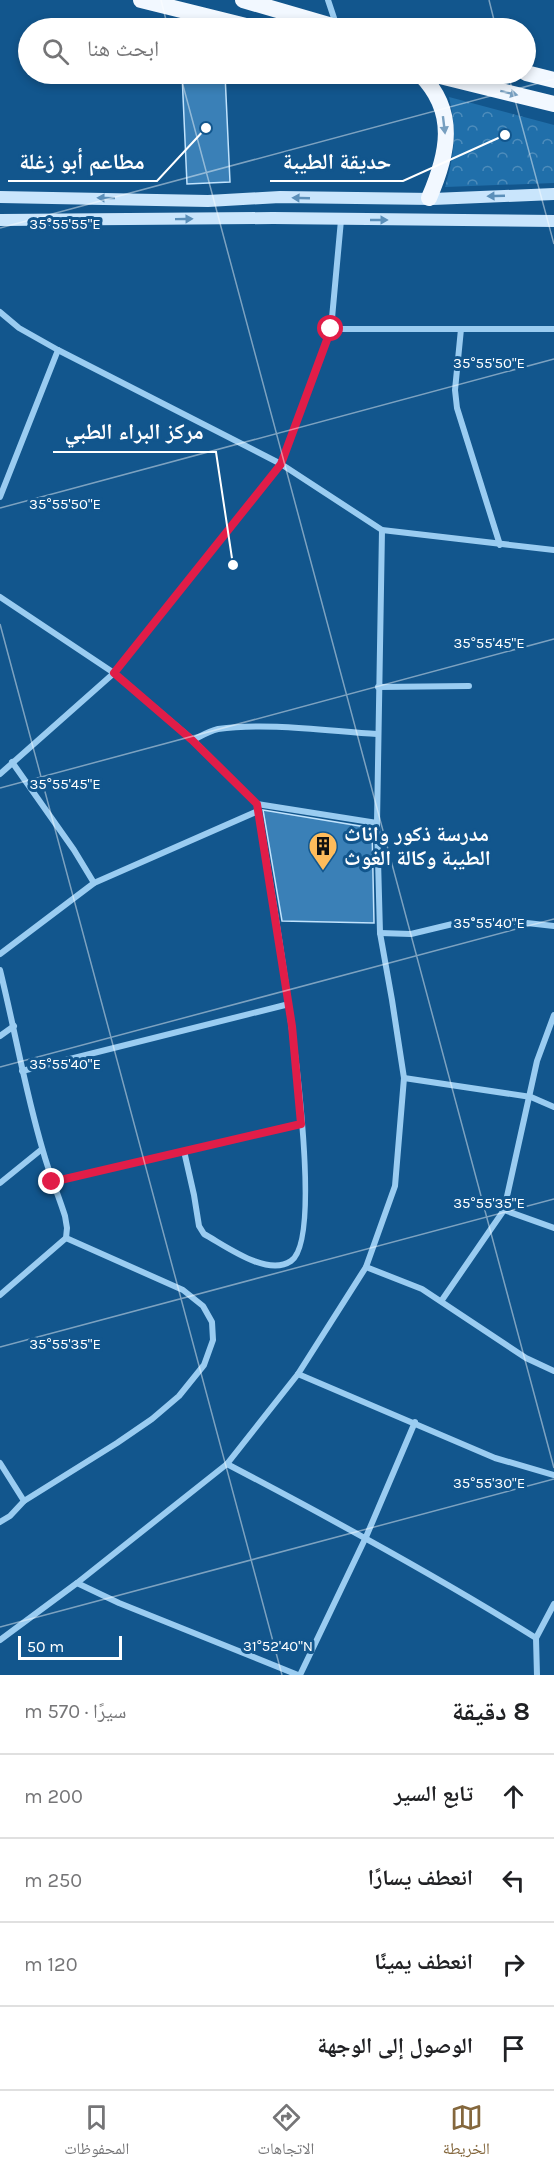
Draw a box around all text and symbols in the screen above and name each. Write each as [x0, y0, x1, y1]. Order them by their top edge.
search box [18, 18, 536, 84]
icon: search [39, 35, 72, 68]
text: ابحث هنا [87, 36, 159, 62]
one-way arrow [500, 88, 518, 98]
one-way arrow [439, 115, 449, 134]
callout: مطاعم أبو زغلة [8, 141, 157, 181]
callout: حديقة الطيبة [270, 141, 403, 181]
text: مطاعم أبو زغلة [19, 147, 145, 176]
text: حديقة الطيبة [283, 149, 391, 175]
one-way arrow [486, 192, 505, 201]
one-way arrow [291, 193, 310, 202]
one-way arrow [96, 194, 115, 203]
one-way arrow [175, 214, 194, 224]
text: 35°55'55"E [29, 215, 101, 233]
one-way arrow [370, 215, 389, 225]
route start [317, 315, 343, 341]
text: 35°55'50"E [453, 354, 525, 372]
callout: مركز البراء الطبي [53, 412, 216, 452]
text: مركز البراء الطبي [64, 419, 204, 448]
text: 35°55'50"E [29, 495, 101, 513]
text: 35°55'45"E [453, 634, 525, 652]
text: 35°55'45"E [29, 775, 101, 793]
place label: مدرسة ذكور واناث الطيبة وكالة الغوث [344, 822, 491, 870]
building icon: مدرسة ذكور واناث الطيبة وكالة الغوث [307, 830, 339, 872]
text: 35°55'40"E [453, 914, 525, 932]
text: 35°55'40"E [29, 1055, 101, 1073]
route end [38, 1168, 64, 1194]
text: 35°55'35"E [453, 1194, 525, 1212]
text: 35°55'35"E [29, 1335, 101, 1353]
text: 35°55'30"E [453, 1474, 525, 1492]
scale bar [18, 1633, 122, 1660]
text: 50 m [27, 1637, 64, 1656]
text: 31°52'40"N [243, 1637, 313, 1655]
text: 8 دقيقة [452, 1696, 530, 1727]
text: سيرًا · 570 m [24, 1700, 126, 1723]
icon: ahead [497, 1780, 530, 1813]
text: تابع السير [394, 1781, 473, 1807]
text: 200 m [24, 1785, 83, 1808]
icon: left [497, 1864, 530, 1897]
text: انعطف يسارًا [368, 1865, 473, 1891]
text: 250 m [24, 1869, 82, 1892]
icon: right [497, 1948, 530, 1981]
text: انعطف يمينًا [374, 1949, 473, 1975]
text: 120 m [24, 1953, 78, 1976]
icon: arrive [497, 2032, 530, 2065]
text: الوصول إلى الوجهة [317, 2033, 473, 2059]
tab: المحفوظات [64, 2101, 129, 2164]
tab: الاتجاهات [258, 2101, 314, 2164]
tab: الخريطة [443, 2101, 490, 2164]

